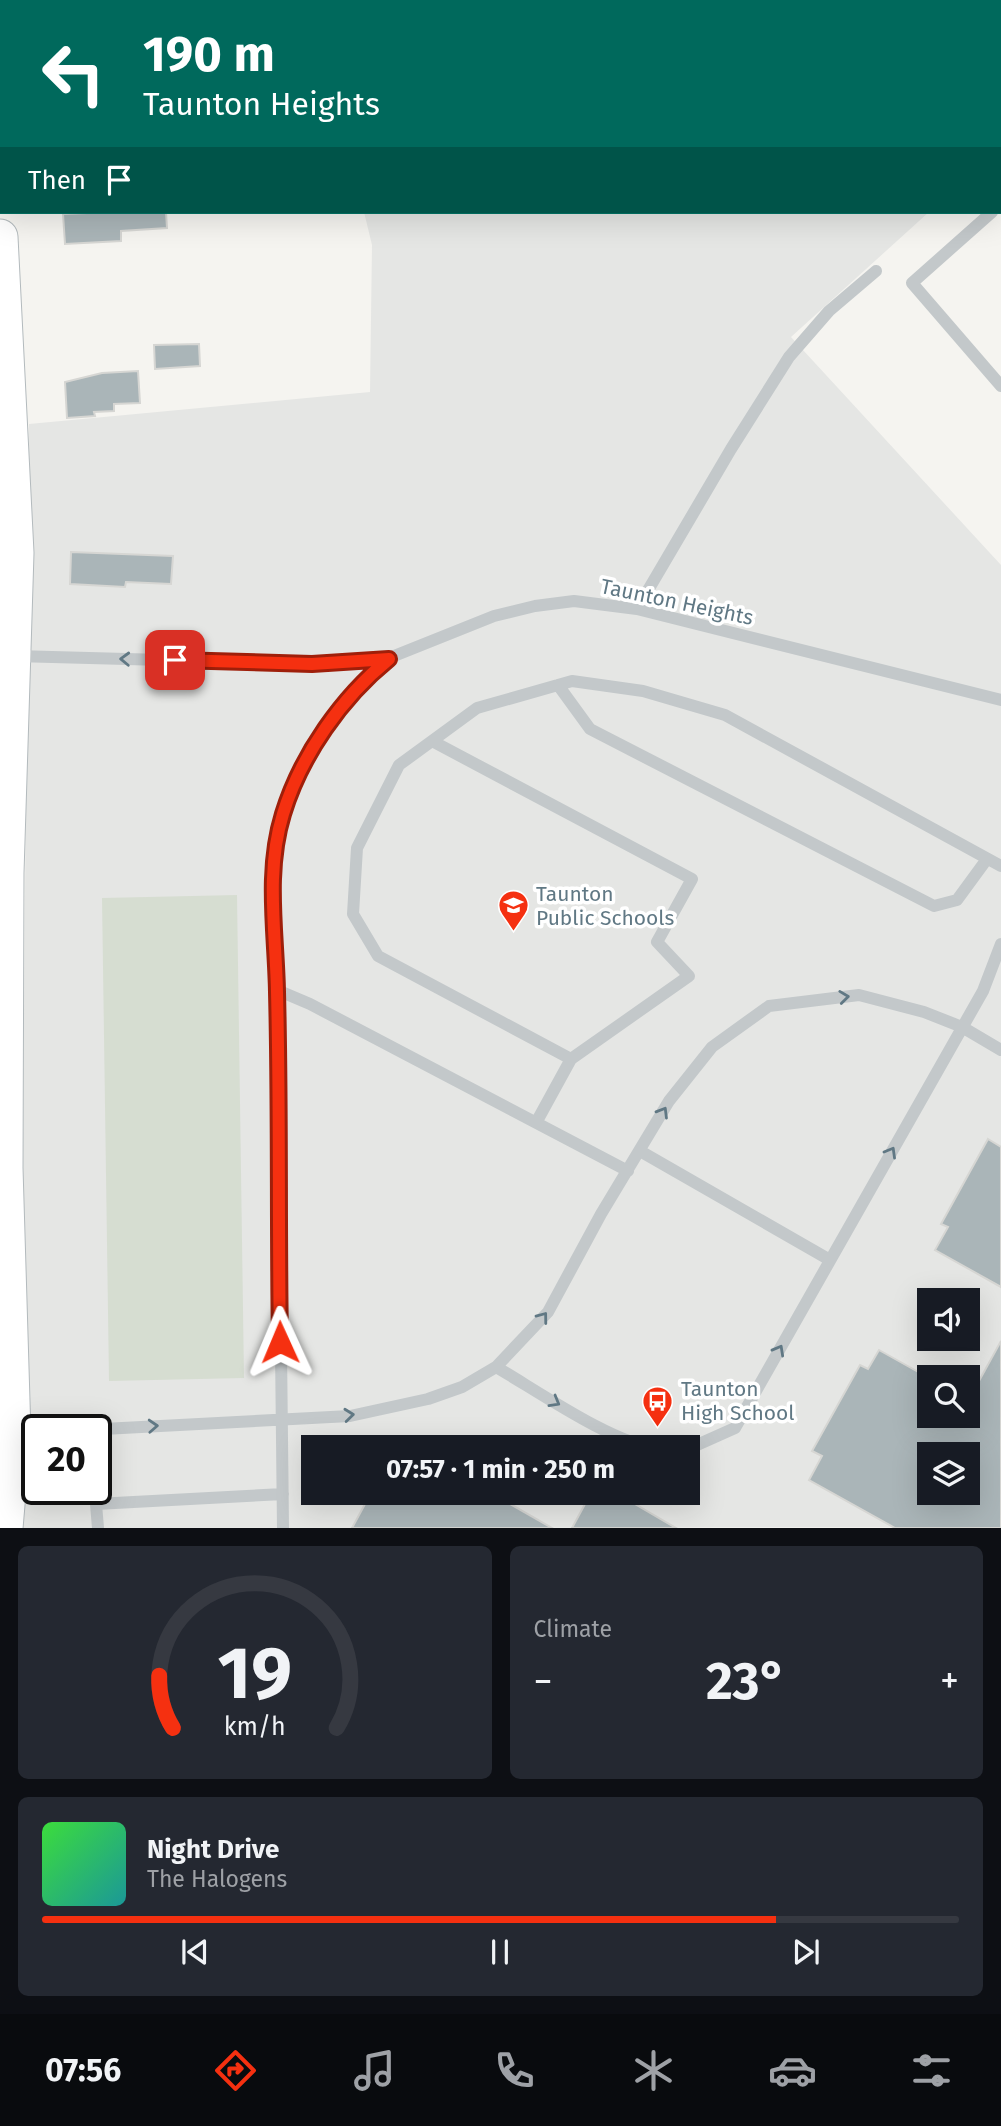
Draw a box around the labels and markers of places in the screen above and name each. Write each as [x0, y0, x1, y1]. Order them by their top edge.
pin [145, 630, 205, 690]
place label: Taunton Public Schools [536, 881, 674, 931]
school or university icon: Taunton Public Schools [496, 889, 530, 933]
place label: Taunton High School [681, 1376, 794, 1426]
bus stop icon: Taunton High School [641, 1384, 675, 1428]

